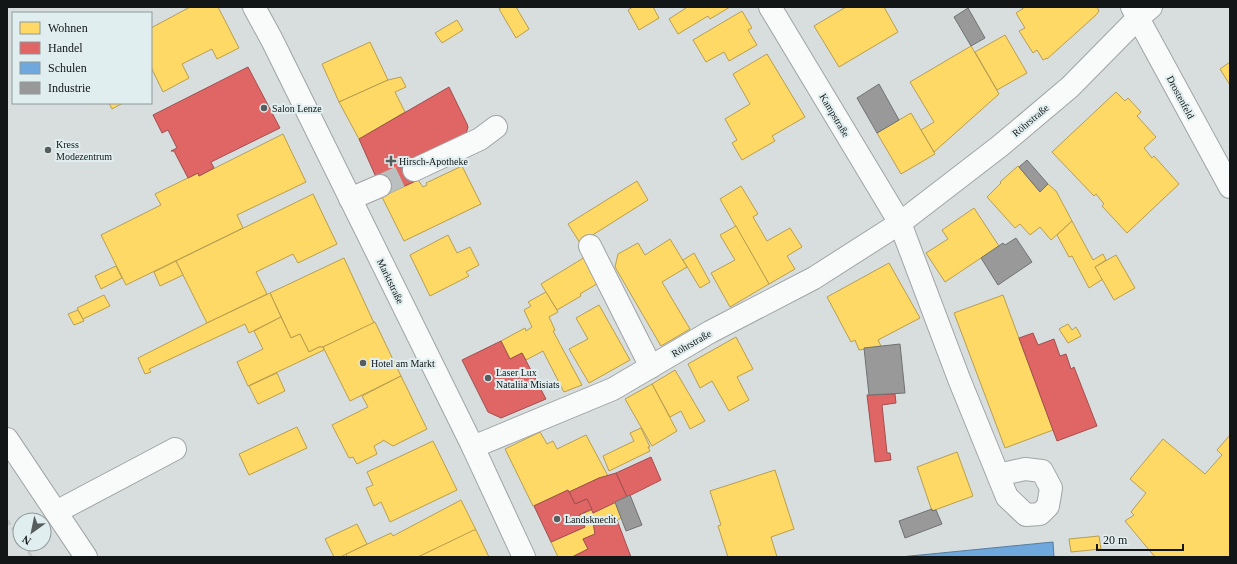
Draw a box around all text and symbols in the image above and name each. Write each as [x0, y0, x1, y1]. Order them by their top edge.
legend [12, 12, 152, 104]
text: Wohnen [48, 21, 88, 35]
text: Handel [48, 41, 83, 55]
text: Schulen [48, 61, 87, 75]
street label: Drostenfeld [1165, 74, 1196, 121]
text: Industrie [48, 81, 91, 95]
street label: Kampstraße [817, 92, 852, 139]
street label: Röhrstraße [1010, 102, 1051, 139]
marker: Salon Lenze [259, 103, 269, 113]
place label: Salon Lenze [272, 103, 322, 114]
place label: Kress Modezentrum [56, 139, 112, 162]
marker: Kress Modezentrum [43, 145, 53, 155]
marker: Hirsch-Apotheke [386, 156, 396, 166]
place label: Hirsch-Apotheke [399, 156, 468, 167]
street label: Marktstraße [375, 257, 406, 306]
street label: Röhrstraße [669, 327, 713, 359]
marker: Hotel am Markt [358, 358, 368, 368]
place label: Hotel am Markt [371, 358, 435, 369]
place label: Laser Lux Nataliia Misiats [496, 367, 560, 390]
marker: Laser Lux Nataliia Misiats [483, 373, 493, 383]
north arrow [12, 512, 52, 552]
marker: Landsknecht [552, 514, 562, 524]
place label: Landsknecht [565, 514, 616, 525]
scale bar [1097, 526, 1183, 552]
text: N [20, 533, 33, 548]
text: 20 m [1103, 533, 1128, 547]

